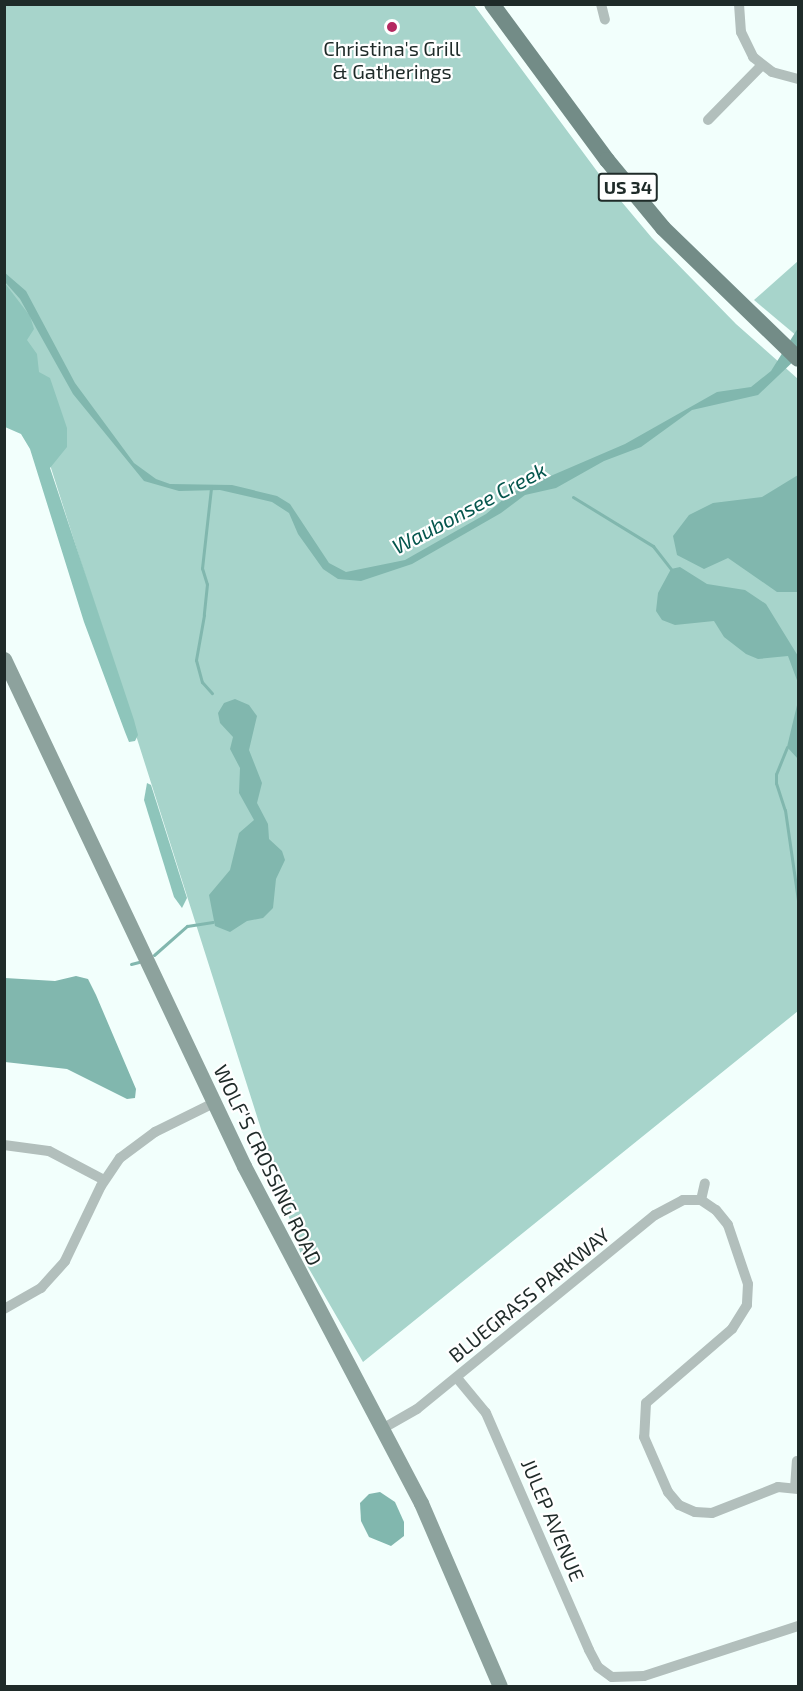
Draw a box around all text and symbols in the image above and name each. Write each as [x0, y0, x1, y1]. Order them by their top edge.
marker: Christina's Grill & Gatherings [385, 20, 399, 34]
place label: Christina's Grill & Gatherings [323, 36, 461, 83]
road number: US 34 [596, 172, 660, 202]
water label: Waubonsee Creek [388, 457, 550, 559]
street label: WOLF'S CROSSING ROAD [209, 1061, 327, 1269]
street label: BLUEGRASS PARKWAY [444, 1223, 614, 1367]
street label: JULEP AVENUE [516, 1455, 590, 1585]

